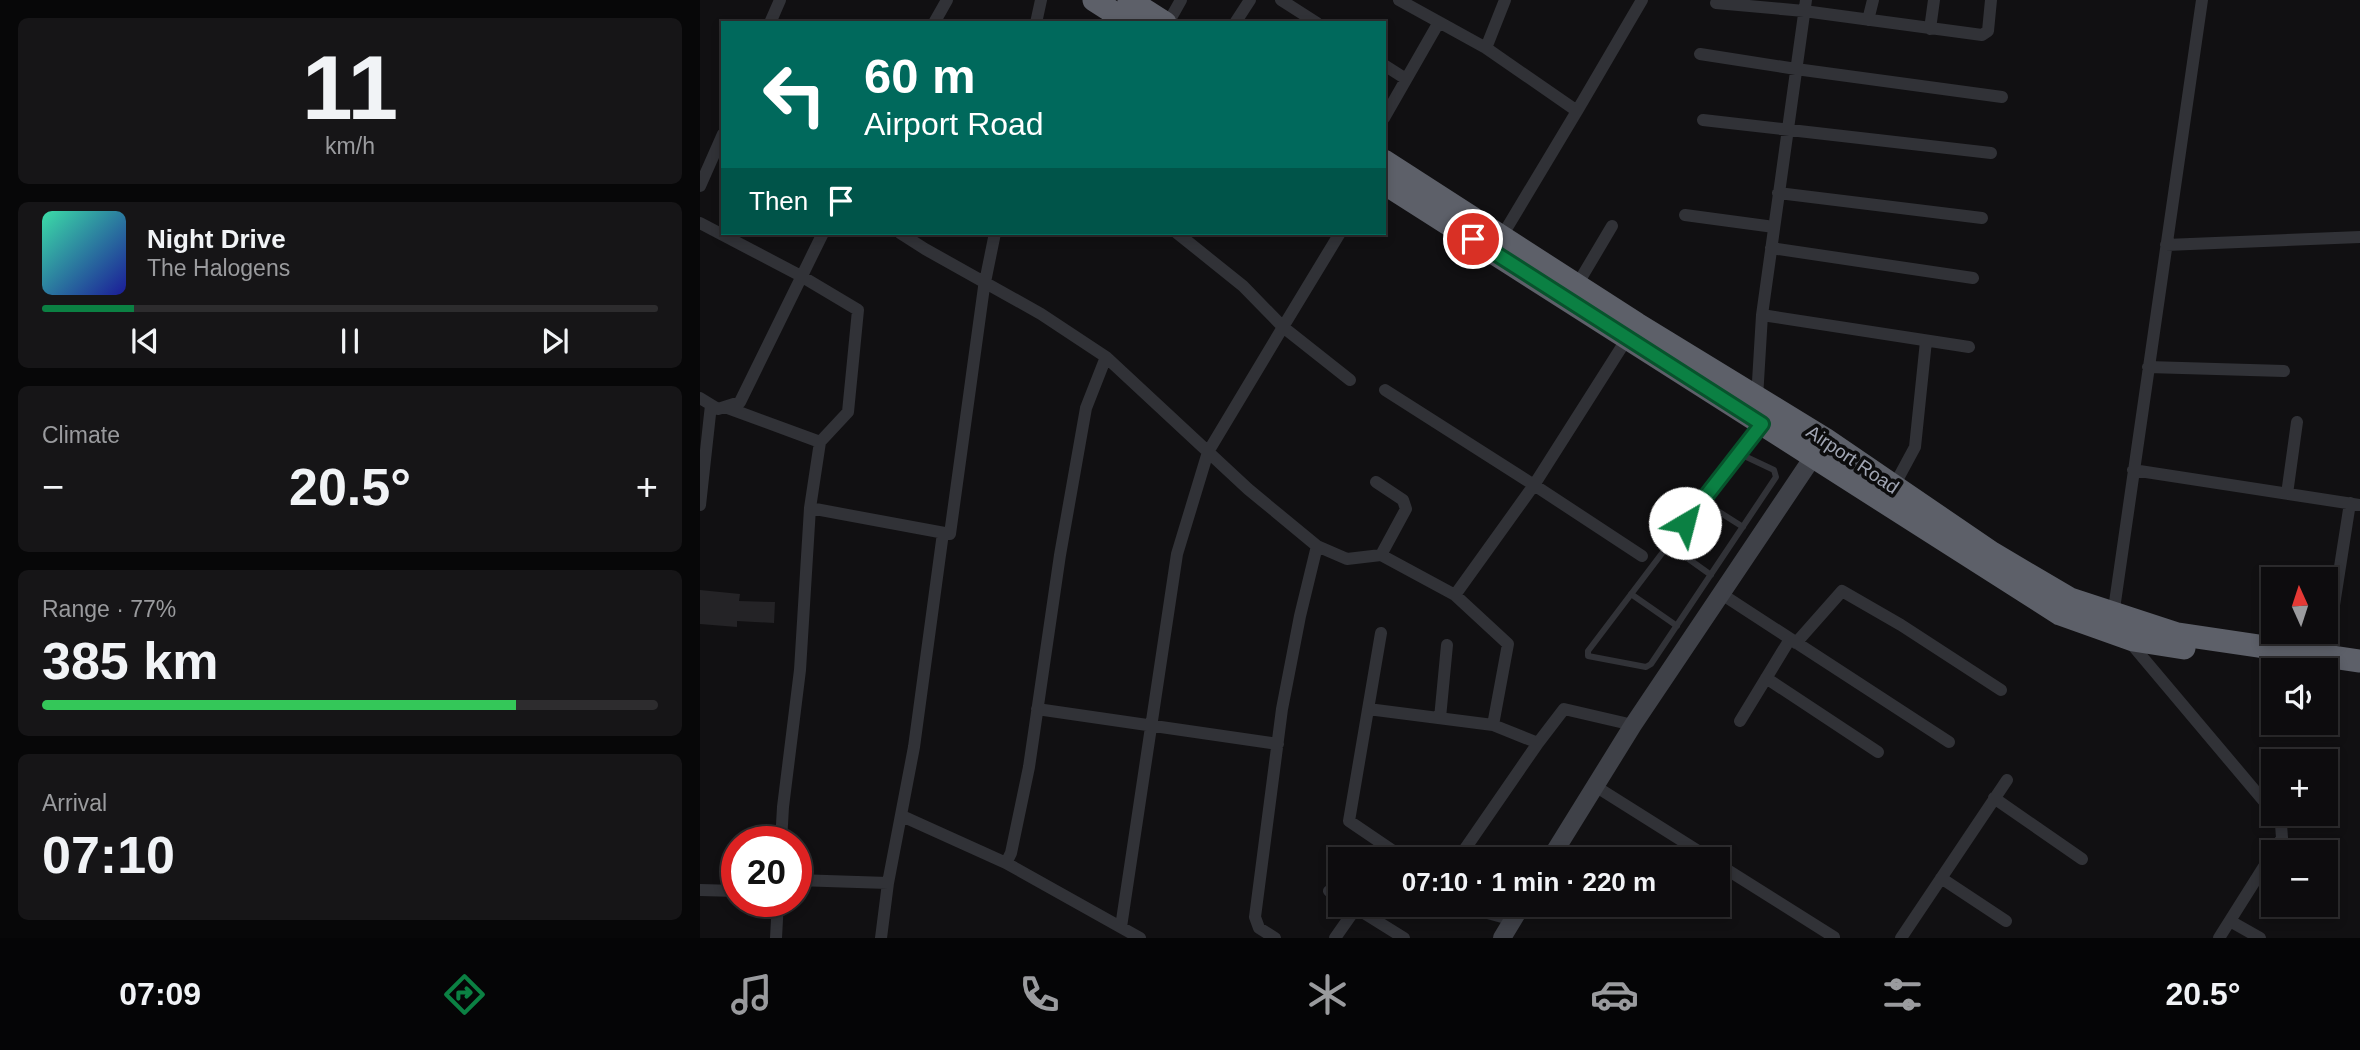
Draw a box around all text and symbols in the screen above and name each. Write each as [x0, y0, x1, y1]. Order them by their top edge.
text: 11 [302, 37, 398, 138]
icon: left [749, 49, 840, 140]
text: 60 m [864, 49, 976, 103]
text: Airport Road [864, 106, 1044, 142]
text: km/h [325, 133, 375, 159]
icon: arrive [822, 182, 860, 220]
text: Then [749, 186, 808, 216]
pin [1443, 209, 1503, 269]
icon: arrive [1454, 220, 1492, 258]
text: Night Drive [147, 224, 286, 254]
text: The Halogens [147, 255, 290, 281]
icon: previous [126, 322, 164, 360]
icon: pause [331, 322, 369, 360]
icon: next [536, 322, 574, 360]
street label: Airport Road [1803, 421, 1903, 498]
text: Climate [42, 422, 120, 448]
text: 20.5° [289, 458, 411, 516]
text: − [42, 466, 64, 508]
text: + [636, 466, 658, 508]
position arrow [1648, 486, 1722, 560]
north arrow [2261, 567, 2338, 644]
map controls [2261, 567, 2338, 917]
text: Range · 77% [42, 596, 176, 622]
text: 385 km [42, 632, 218, 690]
button: sound [2261, 658, 2338, 735]
button: + [2261, 749, 2338, 826]
text: Arrival [42, 790, 107, 816]
text: 07:10 [42, 826, 175, 884]
speed limit sign: 20 [721, 826, 812, 917]
button: − [2261, 840, 2338, 917]
text: 07:10 · 1 min · 220 m [1402, 867, 1656, 897]
icon: directions [440, 970, 489, 1019]
icon: music [727, 970, 776, 1019]
icon: phone [1015, 970, 1064, 1019]
icon: climate [1303, 970, 1352, 1019]
icon: car [1590, 970, 1639, 1019]
icon: filters [1878, 970, 1927, 1019]
text: 07:09 [119, 976, 201, 1012]
text: 20.5° [2166, 976, 2241, 1012]

